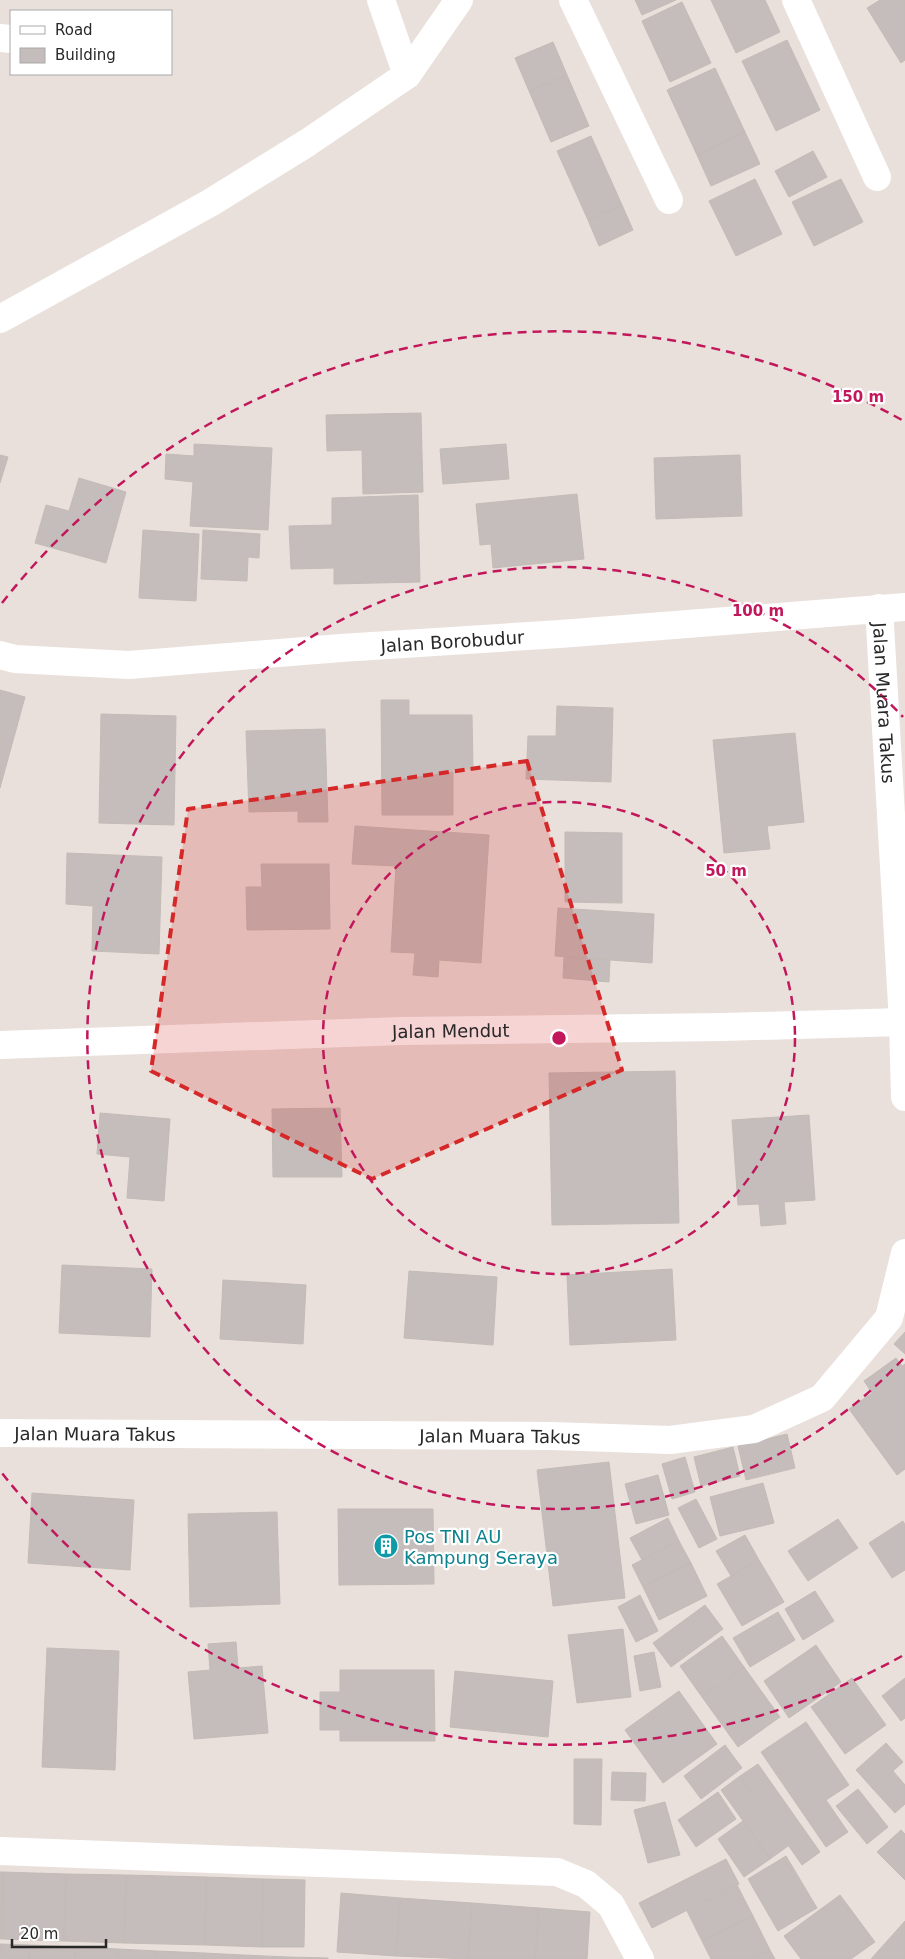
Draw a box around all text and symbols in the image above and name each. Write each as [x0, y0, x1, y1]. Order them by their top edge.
legend [10, 10, 172, 75]
text: Road [55, 21, 93, 39]
text: Building [55, 46, 116, 64]
text: 150 m [832, 388, 884, 406]
text: 100 m [732, 602, 784, 620]
street label: Jalan Muara Takus [869, 621, 900, 784]
street label: Jalan Borobudur [379, 626, 526, 656]
text: 50 m [705, 862, 747, 880]
street label: Jalan Mendut [391, 1019, 510, 1042]
centre of rings [550, 1029, 568, 1047]
street label: Jalan Muara Takus [13, 1423, 176, 1444]
street label: Jalan Muara Takus [418, 1425, 581, 1447]
place label: Pos TNI AU Kampung Seraya [404, 1526, 558, 1568]
building icon: Pos TNI AU Kampung Seraya [373, 1533, 399, 1559]
scale bar [12, 1916, 106, 1948]
text: 20 m [20, 1925, 58, 1943]

